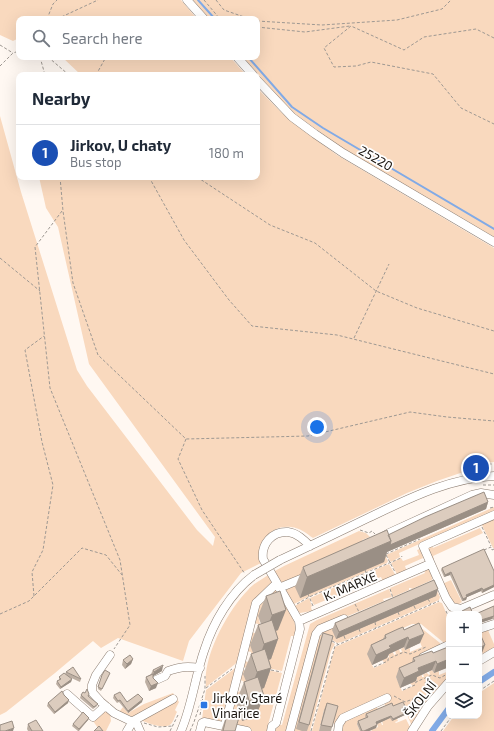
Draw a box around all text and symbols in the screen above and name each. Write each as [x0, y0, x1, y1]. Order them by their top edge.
search box [16, 16, 260, 60]
icon: search [30, 27, 52, 49]
text: Search here [62, 29, 143, 47]
text: Nearby [32, 88, 90, 108]
text: Jirkov, U chaty [70, 136, 171, 154]
street label: 25220 [356, 142, 396, 174]
text: 1 [42, 145, 48, 161]
text: 180 m [209, 145, 244, 161]
text: Bus stop [70, 154, 121, 170]
your location [307, 417, 327, 437]
pin: 1 [463, 453, 489, 483]
street label: K. MARXE [321, 568, 379, 604]
map controls [446, 611, 482, 719]
button: + [446, 611, 482, 647]
button: − [446, 647, 482, 683]
street label: ŠKOLNÍ [400, 676, 440, 721]
button: layers [446, 683, 482, 719]
place label: Jirkov, Staré Vinařice [212, 690, 282, 721]
marker: Jirkov, Staré Vinařice [199, 700, 209, 710]

